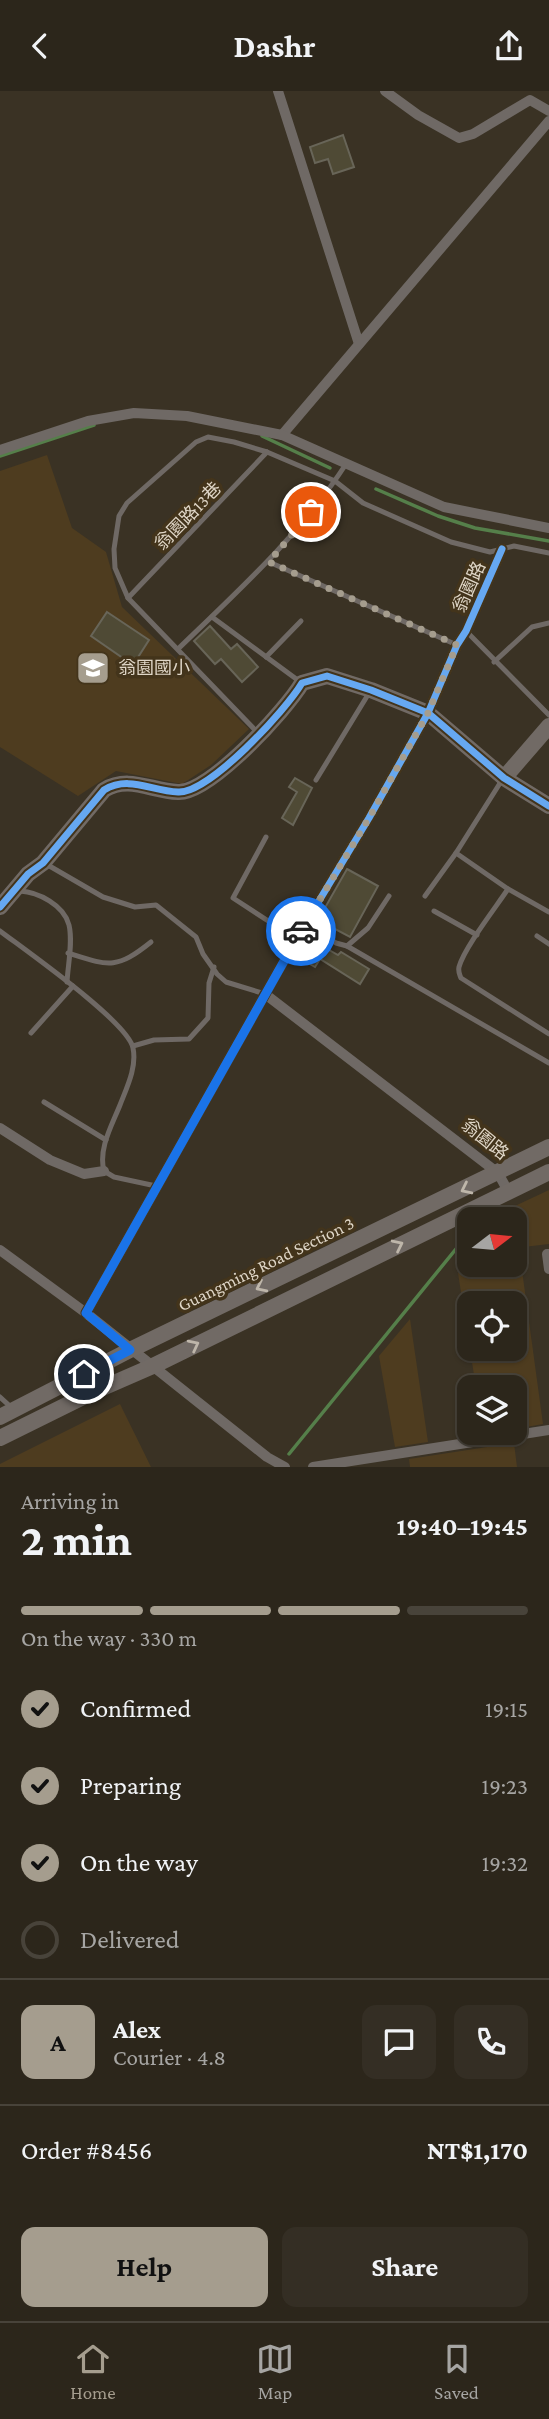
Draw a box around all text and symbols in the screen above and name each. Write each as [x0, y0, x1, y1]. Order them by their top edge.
icon: back [21, 27, 59, 65]
icon: share [490, 27, 528, 65]
text: Dashr [234, 28, 315, 64]
street label: 翁園路13巷 [151, 478, 225, 554]
pin [281, 482, 341, 542]
icon: bag [292, 493, 330, 531]
street label: 翁園路 [449, 558, 489, 616]
school or university icon: 翁園國小 [74, 649, 112, 687]
place label: 翁園國小 [118, 658, 190, 678]
courier [266, 896, 336, 966]
icon: car [282, 912, 320, 950]
street label: 翁園路 [458, 1114, 512, 1164]
one-way arrow [461, 1180, 473, 1194]
north arrow [457, 1207, 527, 1277]
map controls [457, 1207, 527, 1445]
street label: Guangming Road Section 3 [175, 1213, 357, 1315]
one-way arrow [391, 1239, 403, 1253]
one-way arrow [256, 1279, 268, 1293]
button: locate [457, 1291, 527, 1361]
one-way arrow [187, 1340, 199, 1354]
pin [54, 1344, 114, 1404]
icon: home [65, 1355, 103, 1393]
button: layers [457, 1375, 527, 1445]
text: Arriving in [21, 1488, 119, 1514]
text: 19:40–19:45 [397, 1512, 528, 1541]
text: 2 min [21, 1514, 132, 1565]
text: On the way · 330 m [21, 1625, 197, 1651]
icon: check [21, 1690, 59, 1728]
text: Confirmed [80, 1694, 191, 1723]
text: 19:15 [485, 1696, 528, 1722]
icon: check [21, 1767, 59, 1805]
text: Preparing [80, 1771, 181, 1800]
text: 19:23 [482, 1773, 528, 1799]
icon: check [21, 1844, 59, 1882]
text: On the way [80, 1848, 198, 1877]
text: 19:32 [482, 1850, 528, 1876]
text: Delivered [80, 1925, 179, 1954]
button: chat [362, 2005, 436, 2079]
button: phone [454, 2005, 528, 2079]
text: Alex [113, 2015, 161, 2044]
text: A [50, 2028, 66, 2057]
text: Courier · 4.8 [113, 2044, 226, 2070]
text: Order #8456 [21, 2136, 152, 2165]
text: NT$1,170 [427, 2136, 528, 2165]
button: Help [21, 2227, 268, 2307]
button: Share [282, 2227, 528, 2307]
tab: Home [70, 2340, 116, 2403]
tab: Map [256, 2340, 294, 2403]
tab: Saved [434, 2340, 479, 2403]

